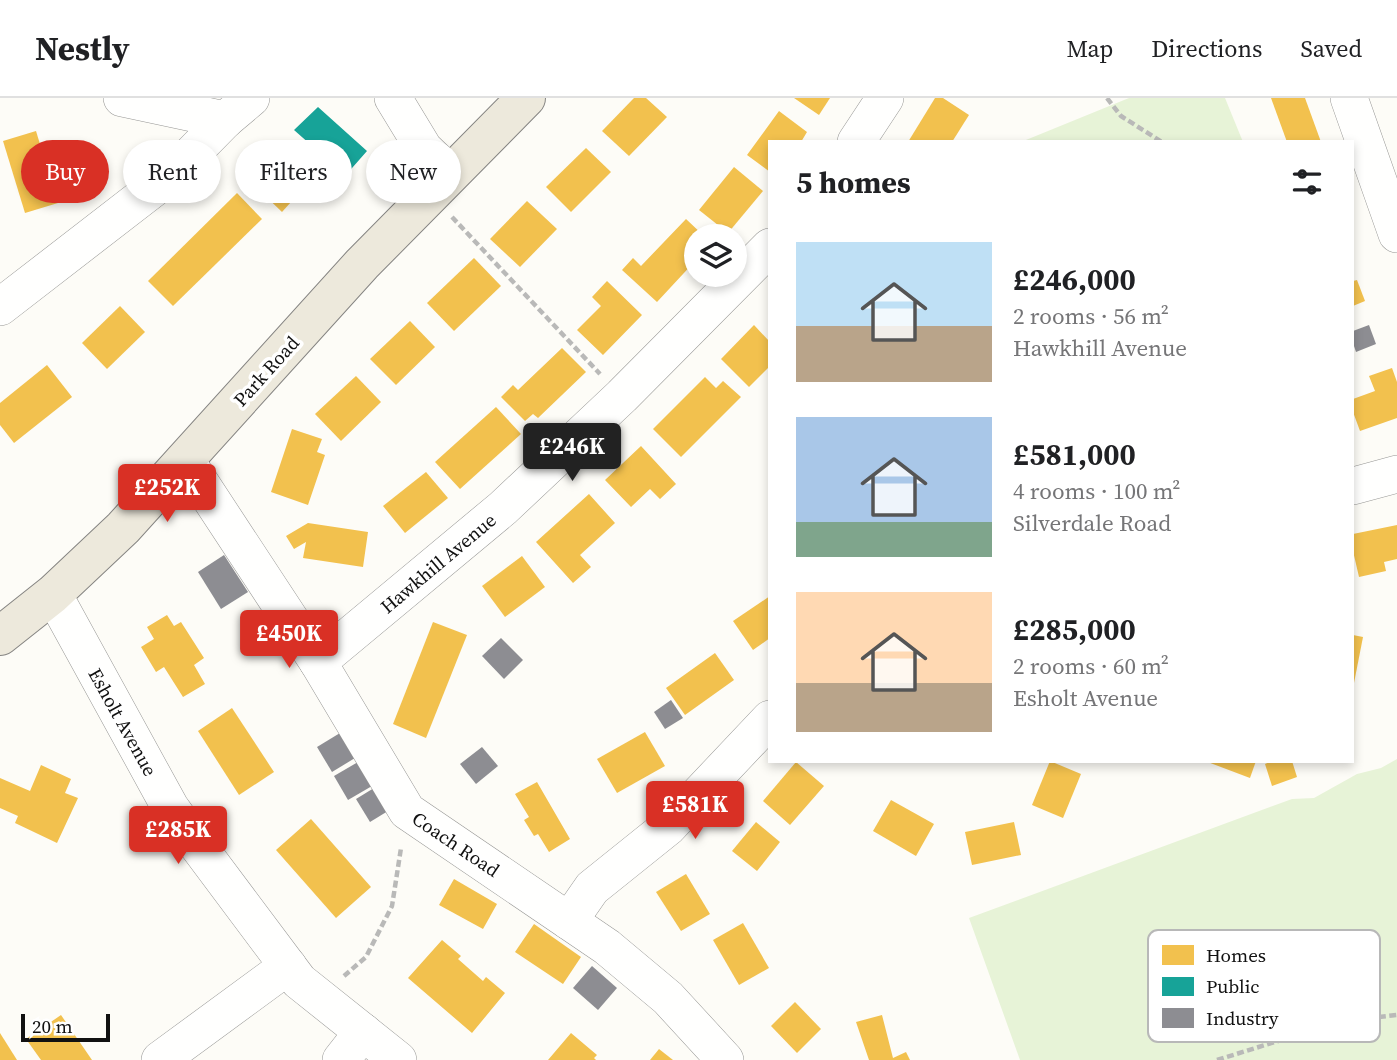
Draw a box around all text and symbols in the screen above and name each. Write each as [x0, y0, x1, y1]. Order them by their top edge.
text: Nestly [35, 26, 130, 71]
text: Map [1066, 32, 1113, 65]
text: Directions [1151, 32, 1262, 65]
text: Saved [1300, 32, 1362, 65]
chip: Buy [21, 140, 109, 203]
chip: Rent [123, 140, 221, 203]
chip: Filters [235, 140, 352, 203]
chip: New [366, 140, 461, 203]
text: 5 homes [796, 162, 911, 203]
icon: filters [1288, 163, 1326, 201]
map controls [684, 224, 747, 287]
button: layers [684, 224, 747, 287]
text: £246,000 [1013, 259, 1136, 300]
icon: home [852, 270, 936, 354]
text: 2 rooms · 56 m² [1013, 300, 1169, 332]
street label: Park Road [227, 330, 305, 412]
text: Hawkhill Avenue [1013, 332, 1187, 364]
pin: £246K [523, 424, 621, 483]
text: £246K [539, 430, 605, 462]
text: £581,000 [1013, 434, 1136, 475]
icon: home [852, 445, 936, 529]
pin: £252K [118, 464, 216, 524]
text: £252K [134, 471, 200, 503]
text: 4 rooms · 100 m² [1013, 475, 1180, 507]
street label: Hawkhill Avenue [375, 507, 501, 619]
text: Silverdale Road [1013, 507, 1171, 539]
text: £285,000 [1013, 609, 1136, 650]
pin: £450K [240, 610, 338, 670]
text: £450K [256, 617, 322, 649]
icon: home [852, 620, 936, 704]
text: 2 rooms · 60 m² [1013, 650, 1169, 682]
street label: Esholt Avenue [83, 663, 163, 781]
text: Esholt Avenue [1013, 682, 1158, 714]
pin: £581K [646, 782, 744, 841]
text: £581K [662, 788, 728, 820]
street label: Coach Road [407, 805, 505, 883]
pin: £285K [129, 806, 227, 866]
text: £285K [145, 813, 211, 845]
legend [1148, 930, 1380, 1042]
text: Homes [1206, 942, 1266, 968]
text: Public [1206, 973, 1260, 999]
text: Industry [1206, 1005, 1279, 1031]
scale bar [21, 1011, 110, 1043]
text: 20 m [32, 1013, 73, 1039]

